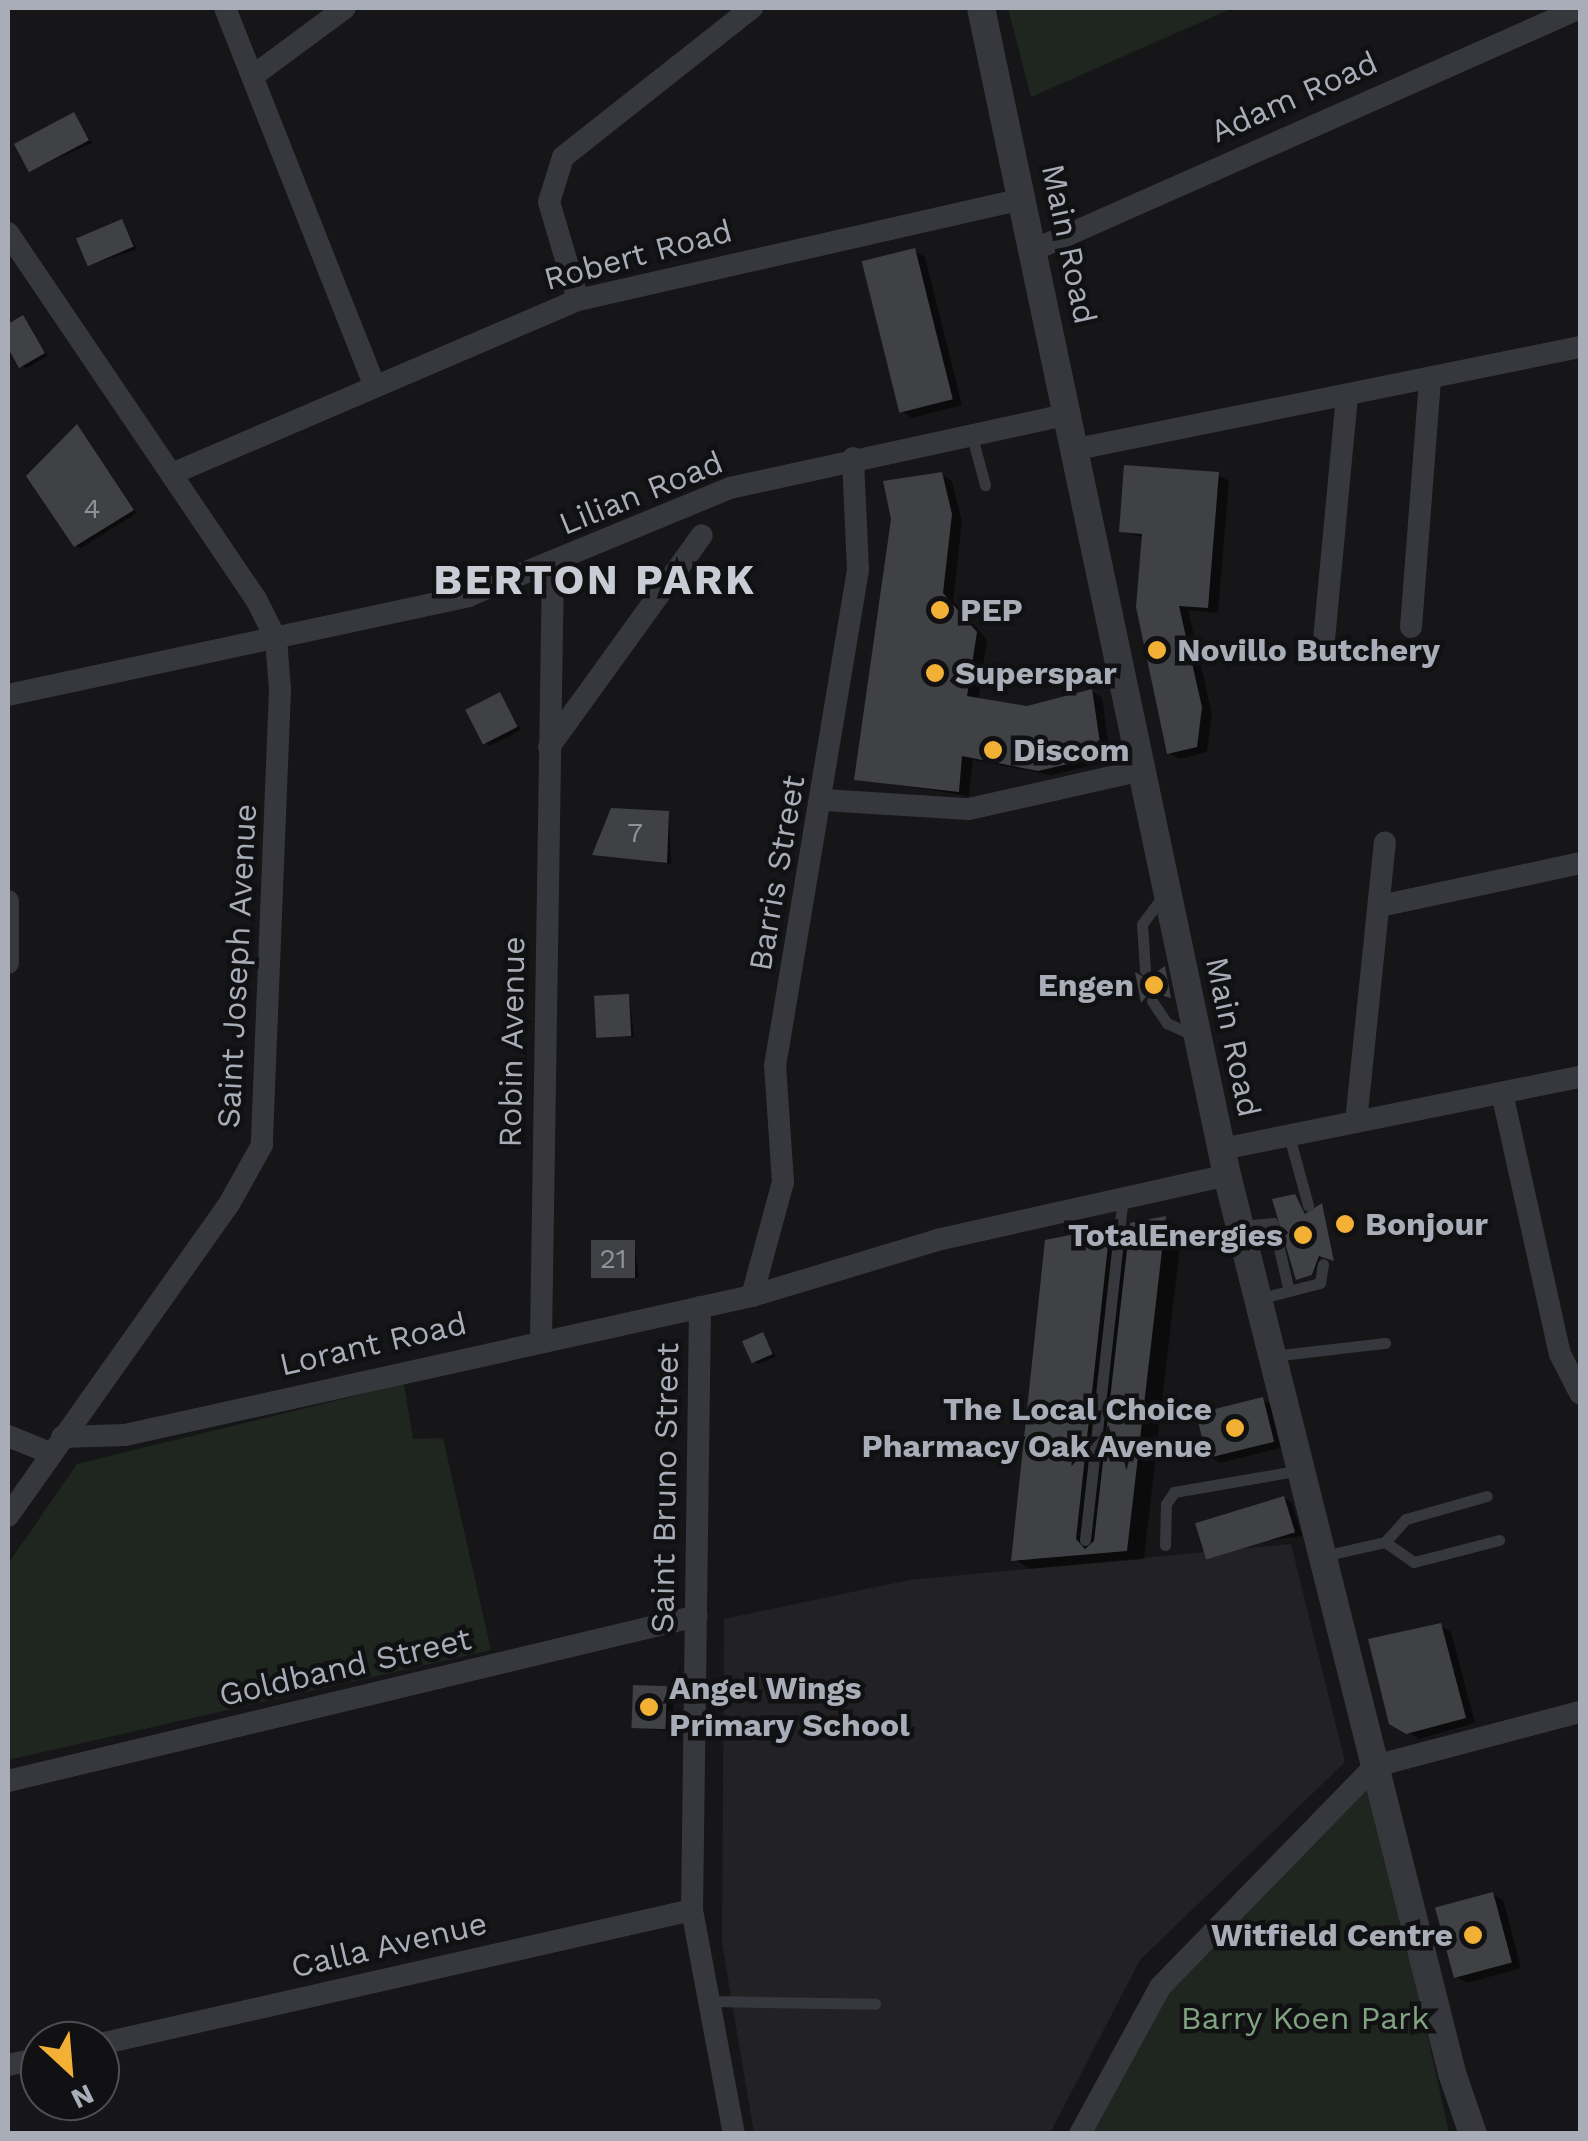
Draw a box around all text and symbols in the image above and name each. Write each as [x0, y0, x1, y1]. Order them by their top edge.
street label: Adam Road [1205, 43, 1383, 151]
street label: Main Road [1033, 160, 1105, 328]
street label: Robert Road [540, 211, 736, 299]
street label: Lilian Road [554, 443, 728, 543]
house number: 4 [83, 492, 101, 526]
district label: BERTON PARK [433, 555, 757, 605]
place label: PEP [960, 591, 1023, 629]
marker: PEP [929, 599, 951, 621]
place label: Novillo Butchery [1177, 631, 1440, 669]
marker: Novillo Butchery [1146, 639, 1168, 661]
place label: Superspar [955, 654, 1117, 692]
marker: Superspar [924, 662, 946, 684]
place label: Discom [1013, 731, 1130, 769]
marker: Discom [982, 739, 1004, 761]
street label: Barris Street [741, 772, 813, 974]
street label: Saint Joseph Avenue [209, 802, 265, 1130]
house number: 7 [627, 816, 643, 850]
street label: Robin Avenue [491, 935, 533, 1149]
street label: Main Road [1197, 953, 1269, 1121]
place label: Engen [1038, 966, 1134, 1004]
marker: Engen [1143, 974, 1165, 996]
place label: Bonjour [1365, 1205, 1488, 1243]
marker: Bonjour [1334, 1213, 1356, 1235]
place label: TotalEnergies [1068, 1216, 1283, 1254]
marker: TotalEnergies [1292, 1224, 1314, 1246]
house number: 21 [599, 1242, 627, 1276]
street label: Lorant Road [276, 1304, 470, 1384]
street label: Saint Bruno Street [643, 1342, 687, 1634]
place label: The Local Choice Pharmacy Oak Avenue [860, 1391, 1212, 1466]
marker: The Local Choice Pharmacy Oak Avenue [1222, 1415, 1248, 1441]
street label: Goldband Street [215, 1619, 475, 1715]
place label: Angel Wings Primary School [669, 1670, 910, 1745]
marker: Angel Wings Primary School [638, 1696, 660, 1718]
street label: Calla Avenue [286, 1904, 492, 1986]
place label: Witfield Centre [1211, 1916, 1453, 1954]
marker: Witfield Centre [1462, 1924, 1484, 1946]
park label: Barry Koen Park [1180, 1999, 1430, 2037]
north arrow [20, 2021, 120, 2121]
text: N [66, 2077, 99, 2116]

